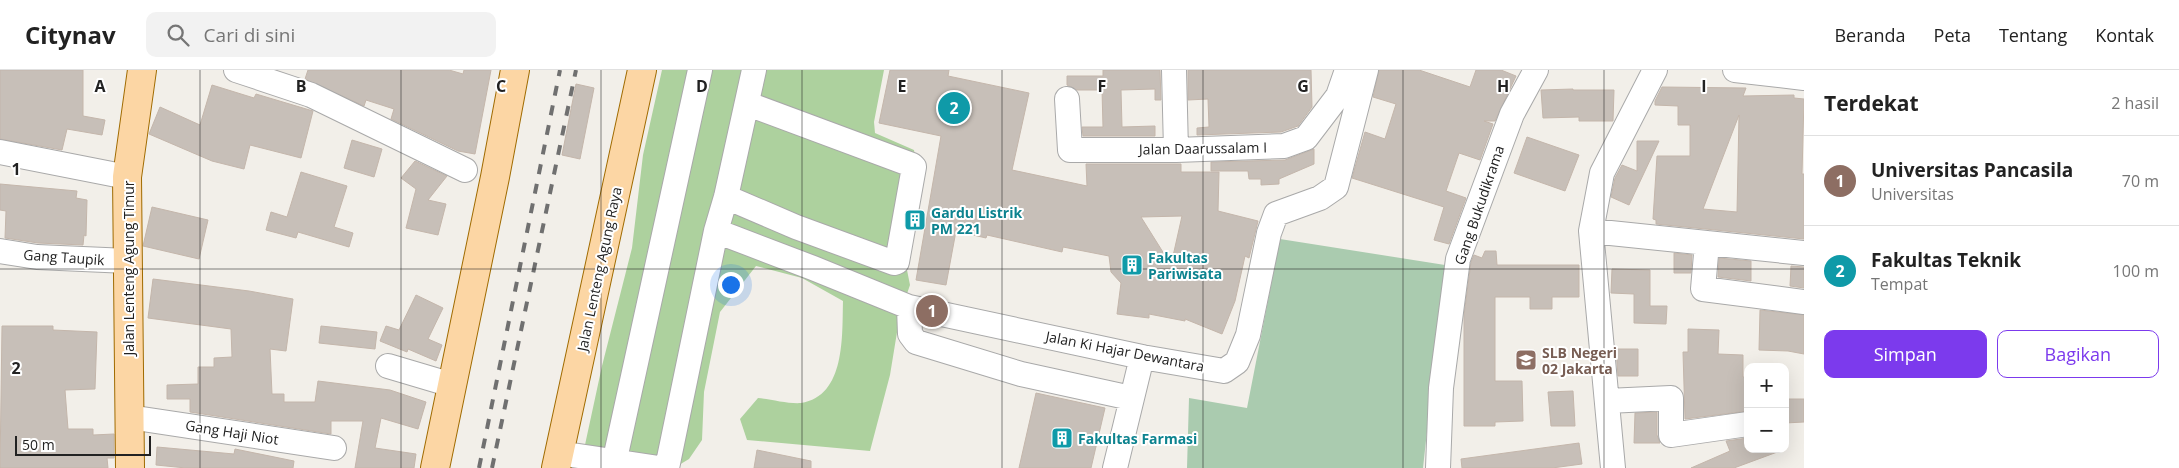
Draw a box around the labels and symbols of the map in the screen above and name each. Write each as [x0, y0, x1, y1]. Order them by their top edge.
text: A [94, 75, 106, 97]
text: B [296, 75, 306, 97]
text: C [496, 75, 506, 97]
text: D [696, 75, 708, 97]
text: E [898, 75, 907, 97]
text: F [1098, 75, 1106, 97]
text: G [1297, 75, 1309, 97]
text: H [1497, 75, 1509, 97]
text: I [1701, 75, 1707, 97]
pin: 2 [938, 89, 970, 127]
street label: Jalan Daarussalam I [1137, 137, 1267, 159]
street label: Gang Bukudikrama [1450, 143, 1508, 267]
text: 1 [11, 158, 21, 180]
street label: Jalan Lenteng Agung Timur [119, 180, 138, 357]
street label: Jalan Lenteng Agung Raya [572, 185, 626, 355]
place label: Gardu Listrik PM 221 [931, 203, 1022, 238]
building icon: Gardu Listrik PM 221 [903, 208, 927, 232]
street label: Gang Taupik [23, 245, 106, 269]
place label: Fakultas Pariwisata [1148, 248, 1222, 283]
building icon: Fakultas Pariwisata [1120, 253, 1144, 277]
your location [718, 272, 744, 298]
pin: 1 [916, 292, 948, 330]
street label: Jalan Ki Hajar Dewantara [1042, 326, 1206, 376]
place label: SLB Negeri 02 Jakarta [1542, 343, 1617, 378]
school or university icon: SLB Negeri 02 Jakarta [1514, 348, 1538, 372]
text: 2 [11, 357, 21, 379]
street label: Gang Haji Niot [184, 415, 280, 449]
building icon: Fakultas Farmasi [1050, 426, 1074, 450]
place label: Fakultas Farmasi [1078, 429, 1197, 448]
scale bar [15, 433, 151, 456]

